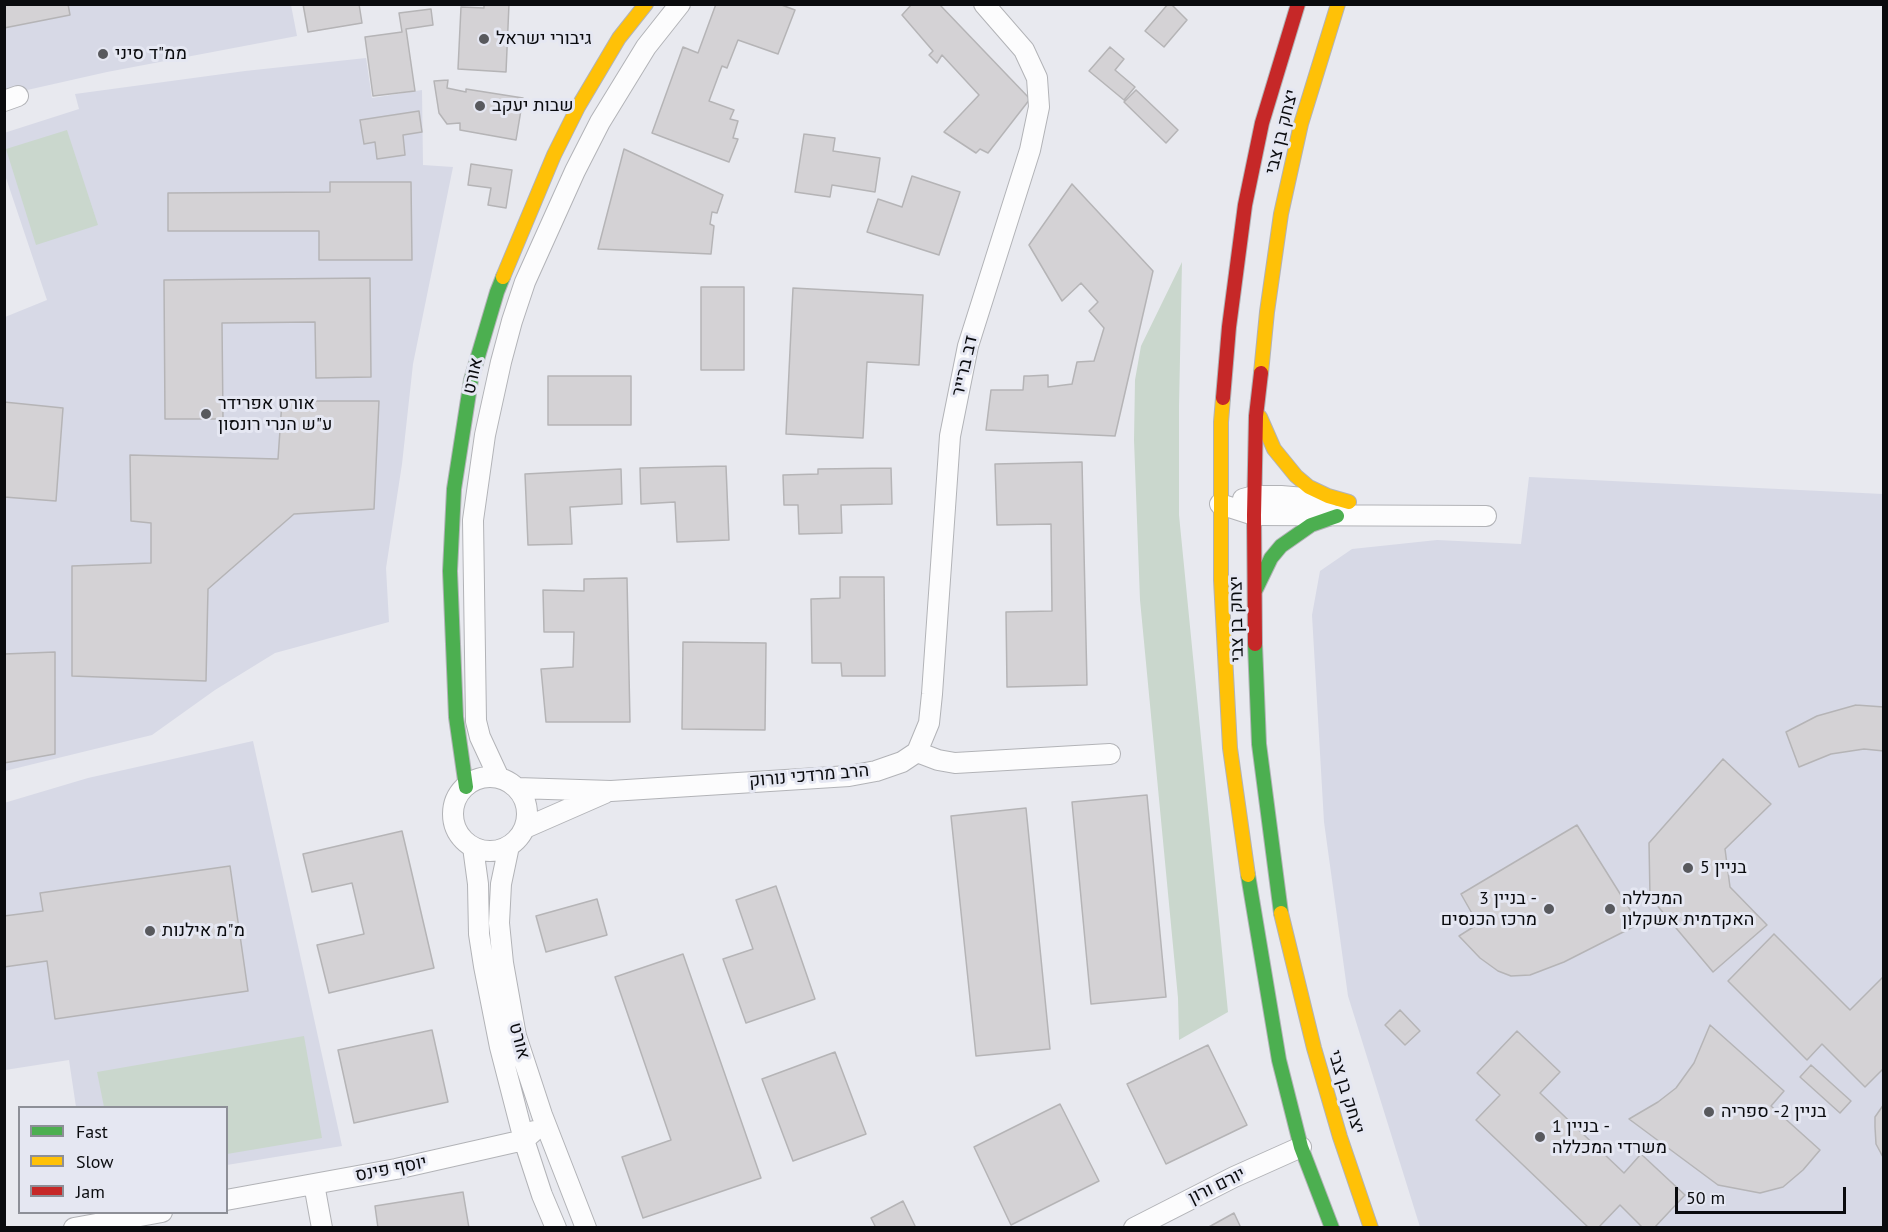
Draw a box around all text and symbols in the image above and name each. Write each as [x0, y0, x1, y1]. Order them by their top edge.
place label: גיבורי ישראל [496, 28, 592, 50]
marker: גיבורי ישראל [477, 32, 491, 46]
place label: ממ"ד סיני [115, 43, 187, 65]
marker: ממ"ד סיני [96, 47, 110, 61]
street label: יצחק בן צבי [1261, 87, 1303, 177]
place label: שבות יעקב [492, 95, 574, 117]
marker: שבות יעקב [473, 99, 487, 113]
street label: דב ברייר [948, 334, 982, 398]
street label: אורט [458, 356, 488, 396]
place label: אורט אפרידר ע"ש הנרי רונסון [218, 393, 332, 436]
marker: אורט אפרידר ע"ש הנרי רונסון [199, 407, 213, 421]
street label: יצחק בן צבי [1225, 576, 1249, 662]
street label: הרב מרדכי נורוק [748, 760, 870, 792]
place label: בניין 5 [1700, 857, 1747, 879]
marker: בניין 5 [1681, 861, 1695, 875]
place label: בניין 3 - מרכז הכנסים [1441, 888, 1537, 930]
place label: המכללה האקדמית אשקלון [1622, 888, 1754, 930]
marker: בניין 3 - מרכז הכנסים [1542, 902, 1556, 916]
marker: המכללה האקדמית אשקלון [1603, 902, 1617, 916]
place label: מ"מ אילנות [162, 920, 245, 942]
marker: מ"מ אילנות [143, 924, 157, 938]
street label: אורט [504, 1020, 534, 1062]
street label: יצחק בן צבי [1323, 1048, 1369, 1136]
place label: בניין 2- ספריה [1721, 1101, 1827, 1123]
marker: בניין 2- ספריה [1702, 1105, 1716, 1119]
legend [18, 1106, 228, 1214]
place label: בניין 1 - משרדי המכללה [1552, 1116, 1667, 1158]
text: Fast [76, 1120, 108, 1143]
marker: בניין 1 - משרדי המכללה [1533, 1130, 1547, 1144]
text: Slow [76, 1150, 114, 1173]
street label: יוסף פינס [353, 1151, 429, 1187]
street label: יורם ורון [1185, 1163, 1249, 1209]
scale bar [1678, 1175, 1849, 1213]
text: Jam [76, 1180, 105, 1203]
text: 50 m [1686, 1186, 1725, 1209]

